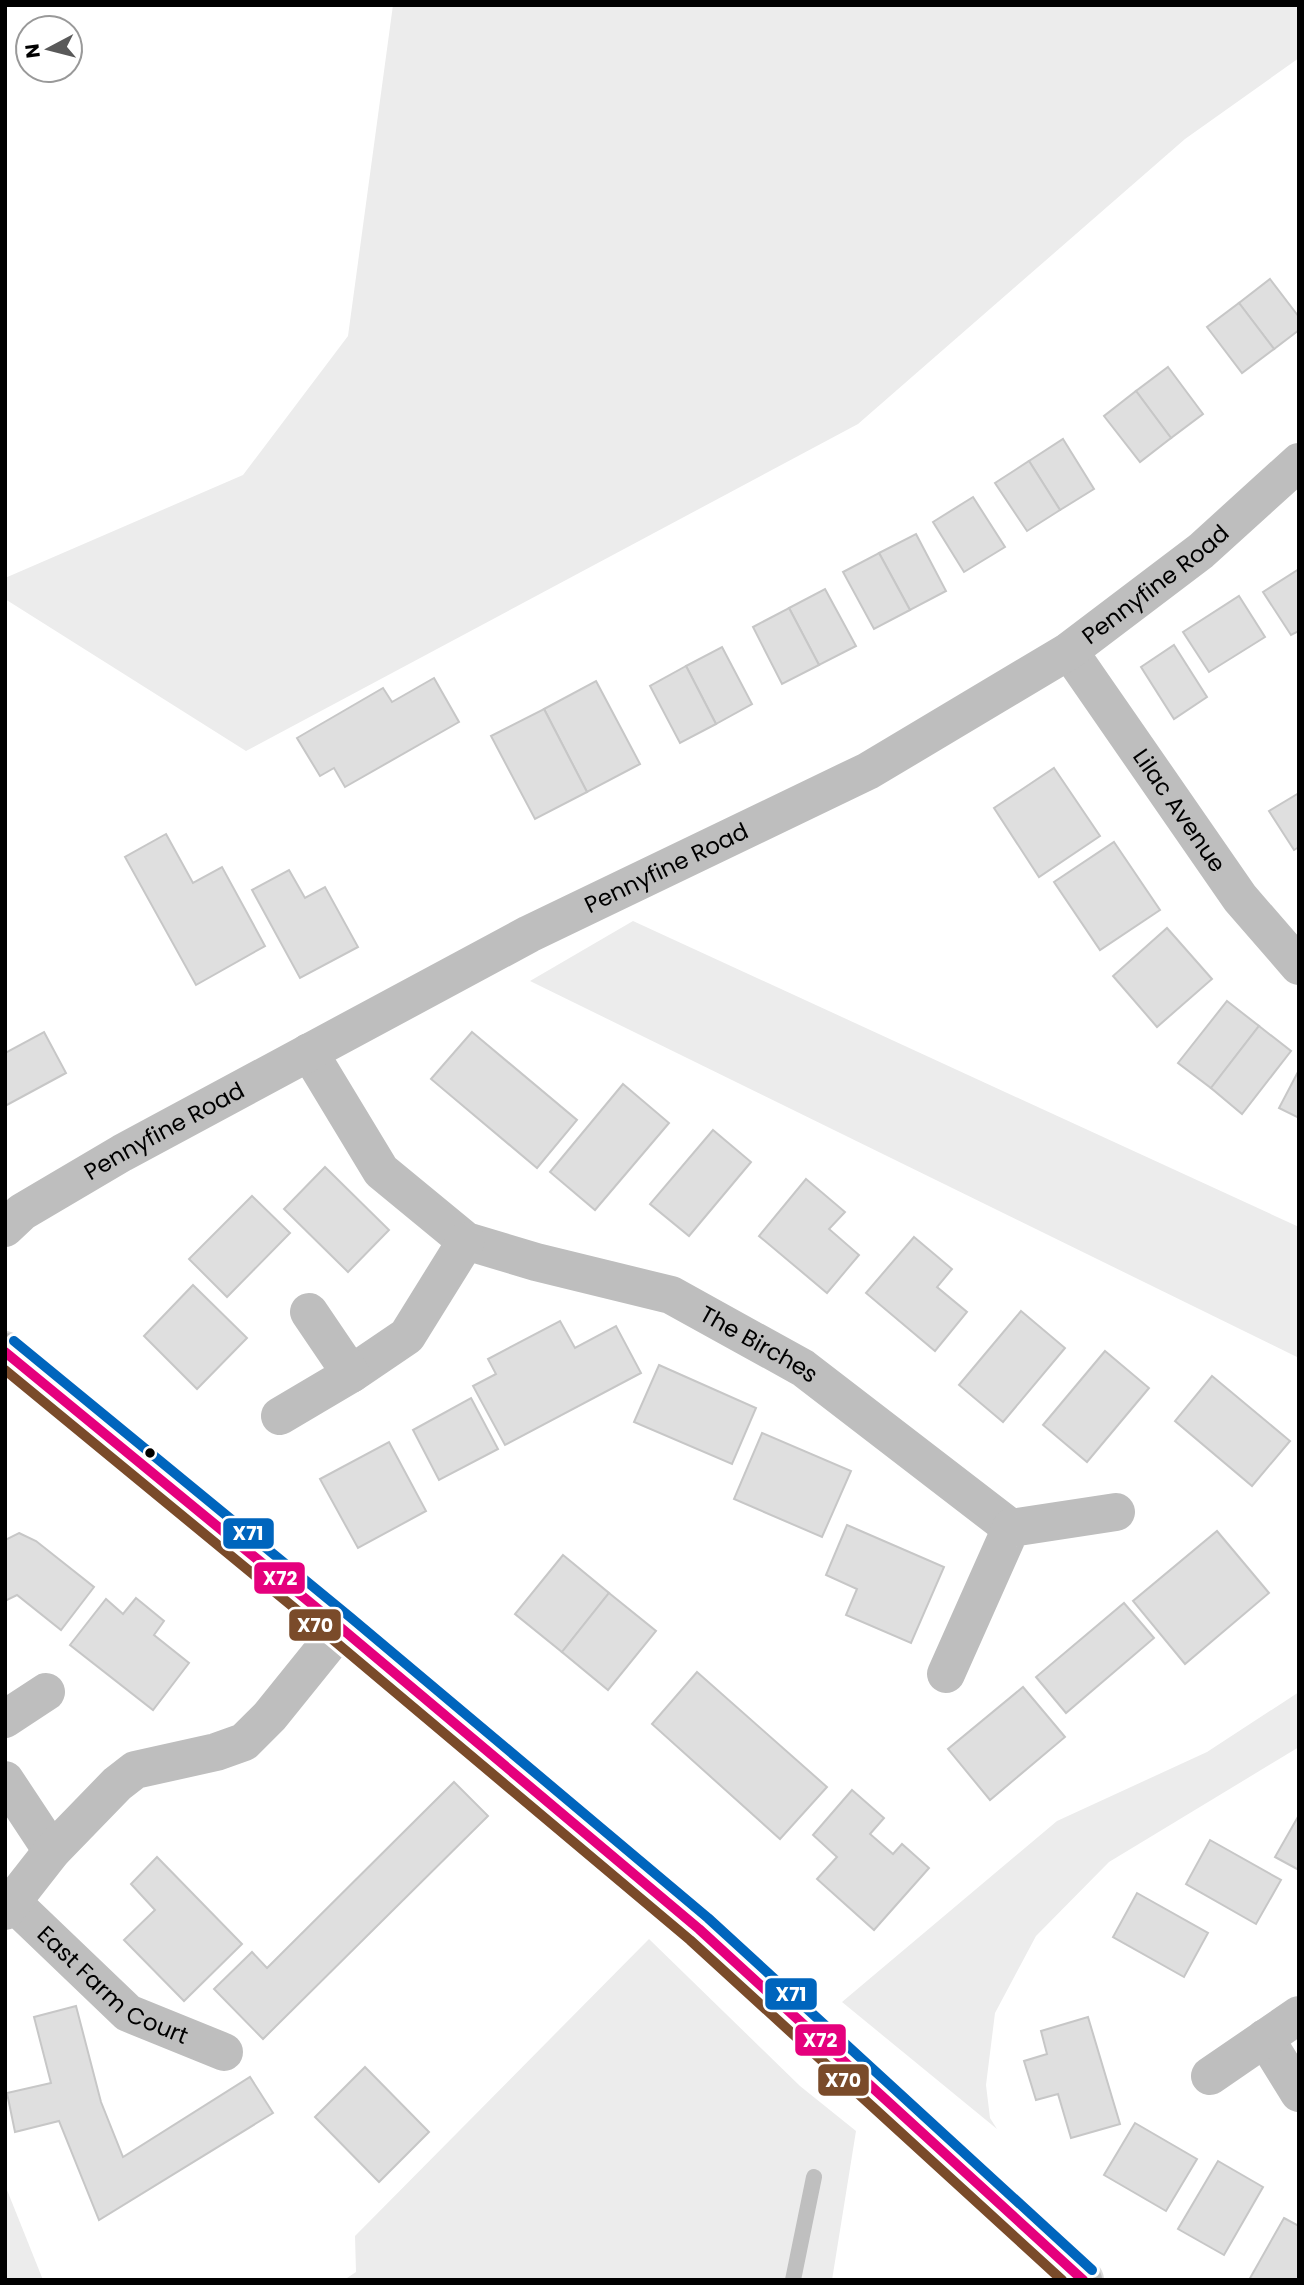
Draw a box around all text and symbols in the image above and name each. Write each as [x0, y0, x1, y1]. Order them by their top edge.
north arrow [14, 14, 84, 84]
text: N [18, 42, 47, 60]
street label: Pennyfine Road [1075, 517, 1236, 652]
street label: Lilac Avenue [1125, 742, 1233, 879]
street label: Pennyfine Road [579, 815, 754, 921]
street label: Pennyfine Road [78, 1074, 250, 1188]
street label: The Birches [694, 1298, 825, 1390]
unlabelled marker [143, 1446, 157, 1460]
line badge: X71 [222, 1517, 275, 1550]
text: X71 [233, 1520, 263, 1547]
line badge: X72 [253, 1561, 306, 1595]
text: X72 [263, 1565, 297, 1592]
line badge: X70 [288, 1608, 342, 1642]
text: X70 [297, 1612, 333, 1639]
street label: East Farm Court [30, 1918, 193, 2052]
line badge: X71 [764, 1977, 818, 2011]
text: X71 [776, 1981, 806, 2008]
line badge: X72 [794, 2023, 847, 2057]
text: X72 [803, 2027, 837, 2054]
line badge: X70 [817, 2063, 870, 2097]
text: X70 [825, 2067, 861, 2094]

